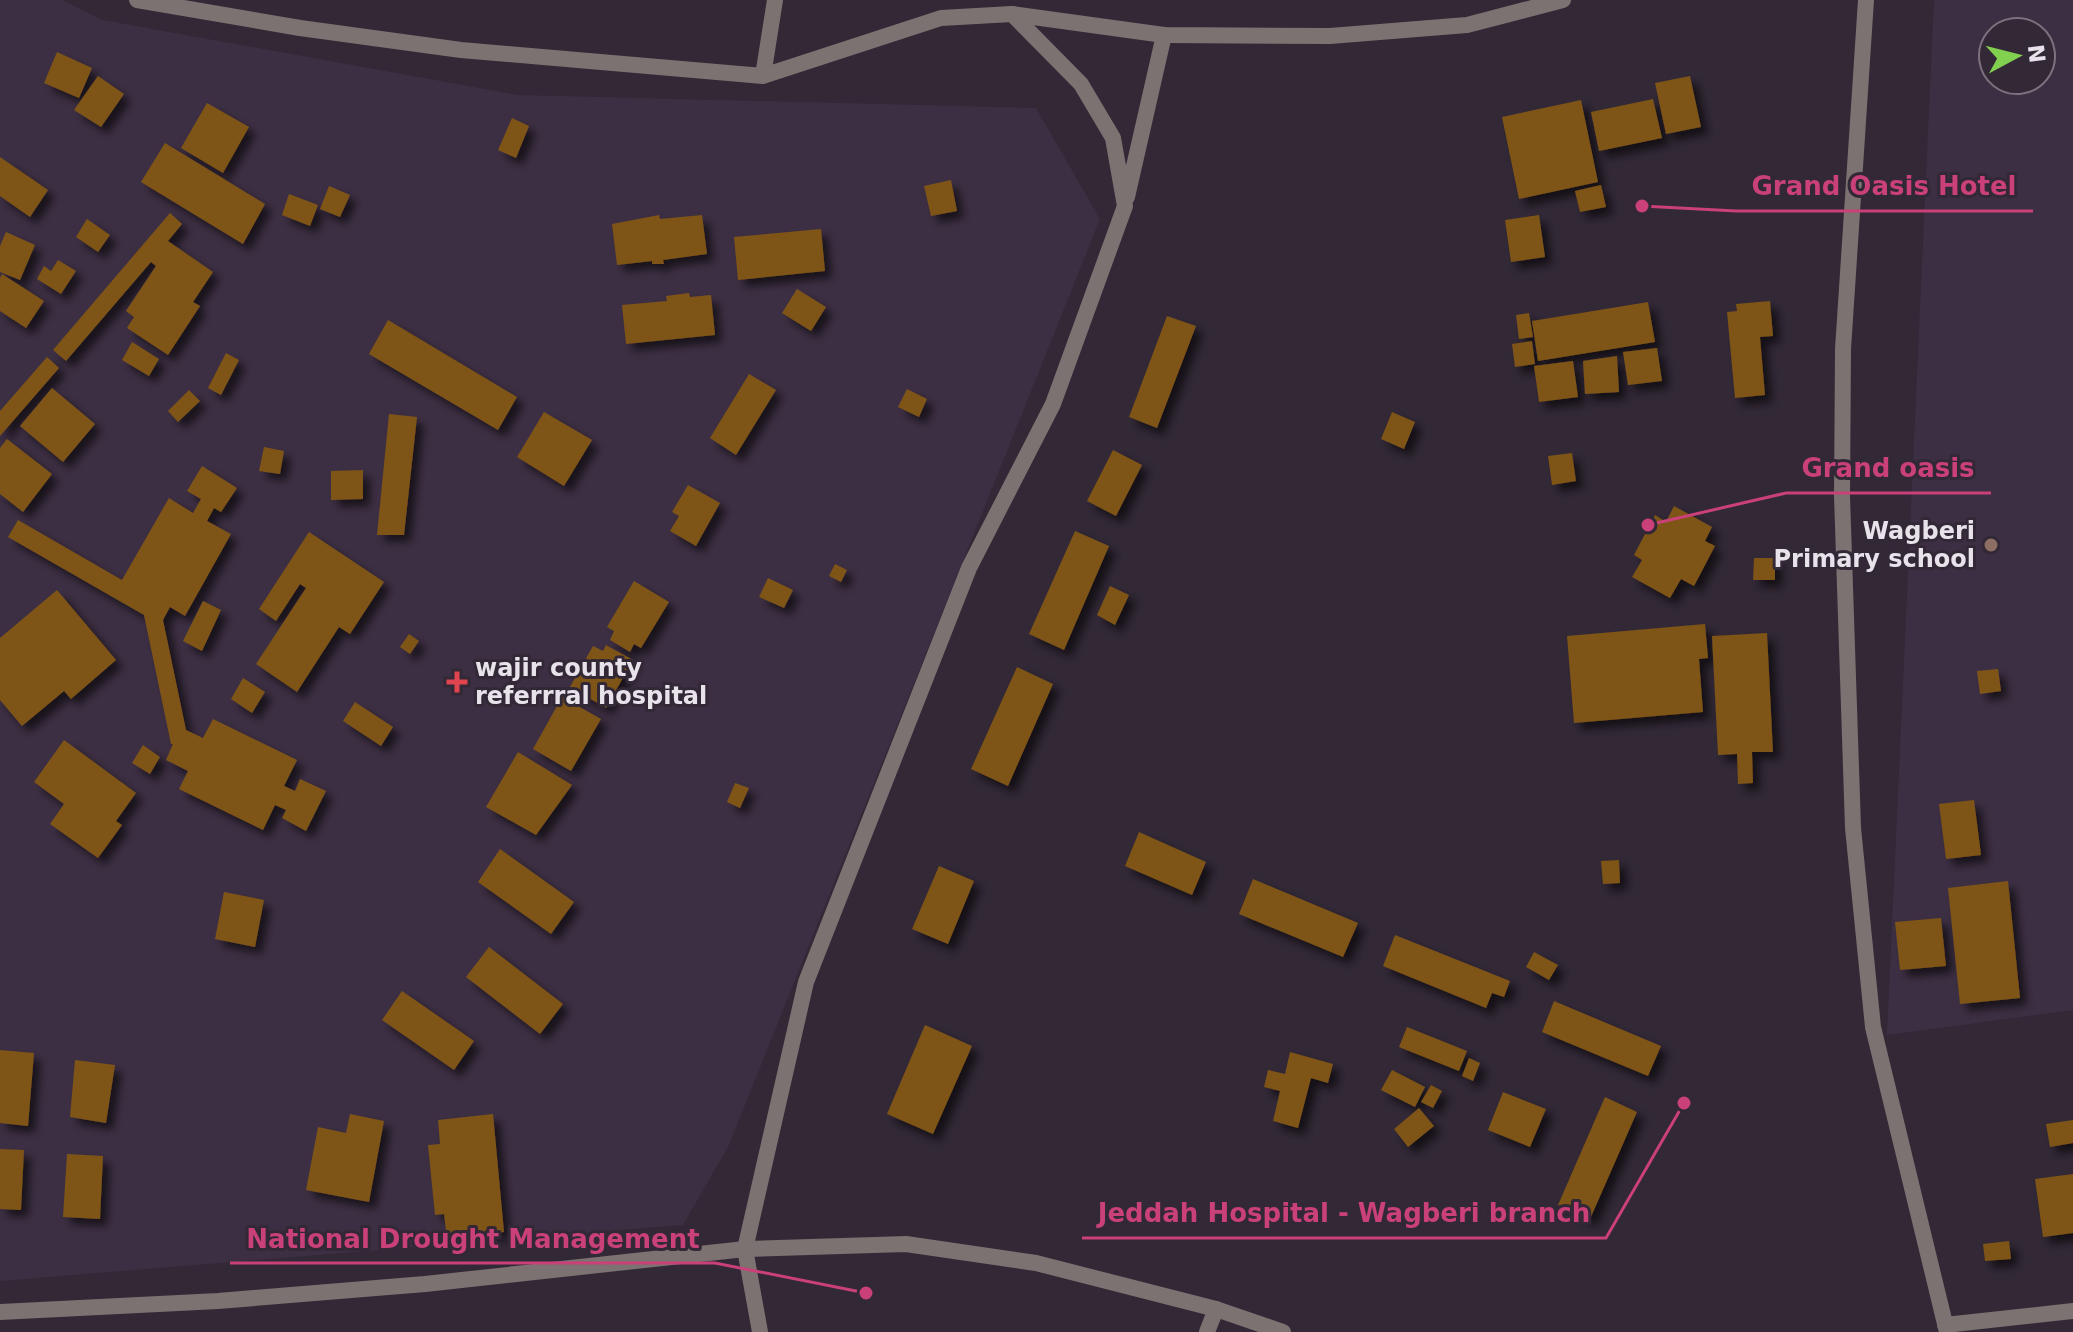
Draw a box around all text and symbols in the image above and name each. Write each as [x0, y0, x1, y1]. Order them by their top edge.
north arrow [1977, 16, 2057, 96]
text: N [2023, 43, 2050, 64]
callout: Grand Oasis Hotel [1736, 161, 2033, 211]
text: Grand Oasis Hotel [1751, 171, 2017, 201]
callout: Grand oasis [1786, 443, 1991, 493]
text: Grand oasis [1801, 453, 1975, 483]
place label: Wagberi Primary school [1774, 517, 1975, 573]
marker: Wagberi Primary school [1982, 536, 2000, 554]
place label: wajir county referrral hospital [475, 654, 707, 710]
marker: wajir county referrral hospital [446, 671, 468, 693]
callout: Jeddah Hospital - Wagberi branch [1082, 1188, 1606, 1238]
text: Jeddah Hospital - Wagberi branch [1096, 1198, 1590, 1228]
callout: National Drought Management [230, 1213, 715, 1263]
text: National Drought Management [246, 1224, 700, 1254]

